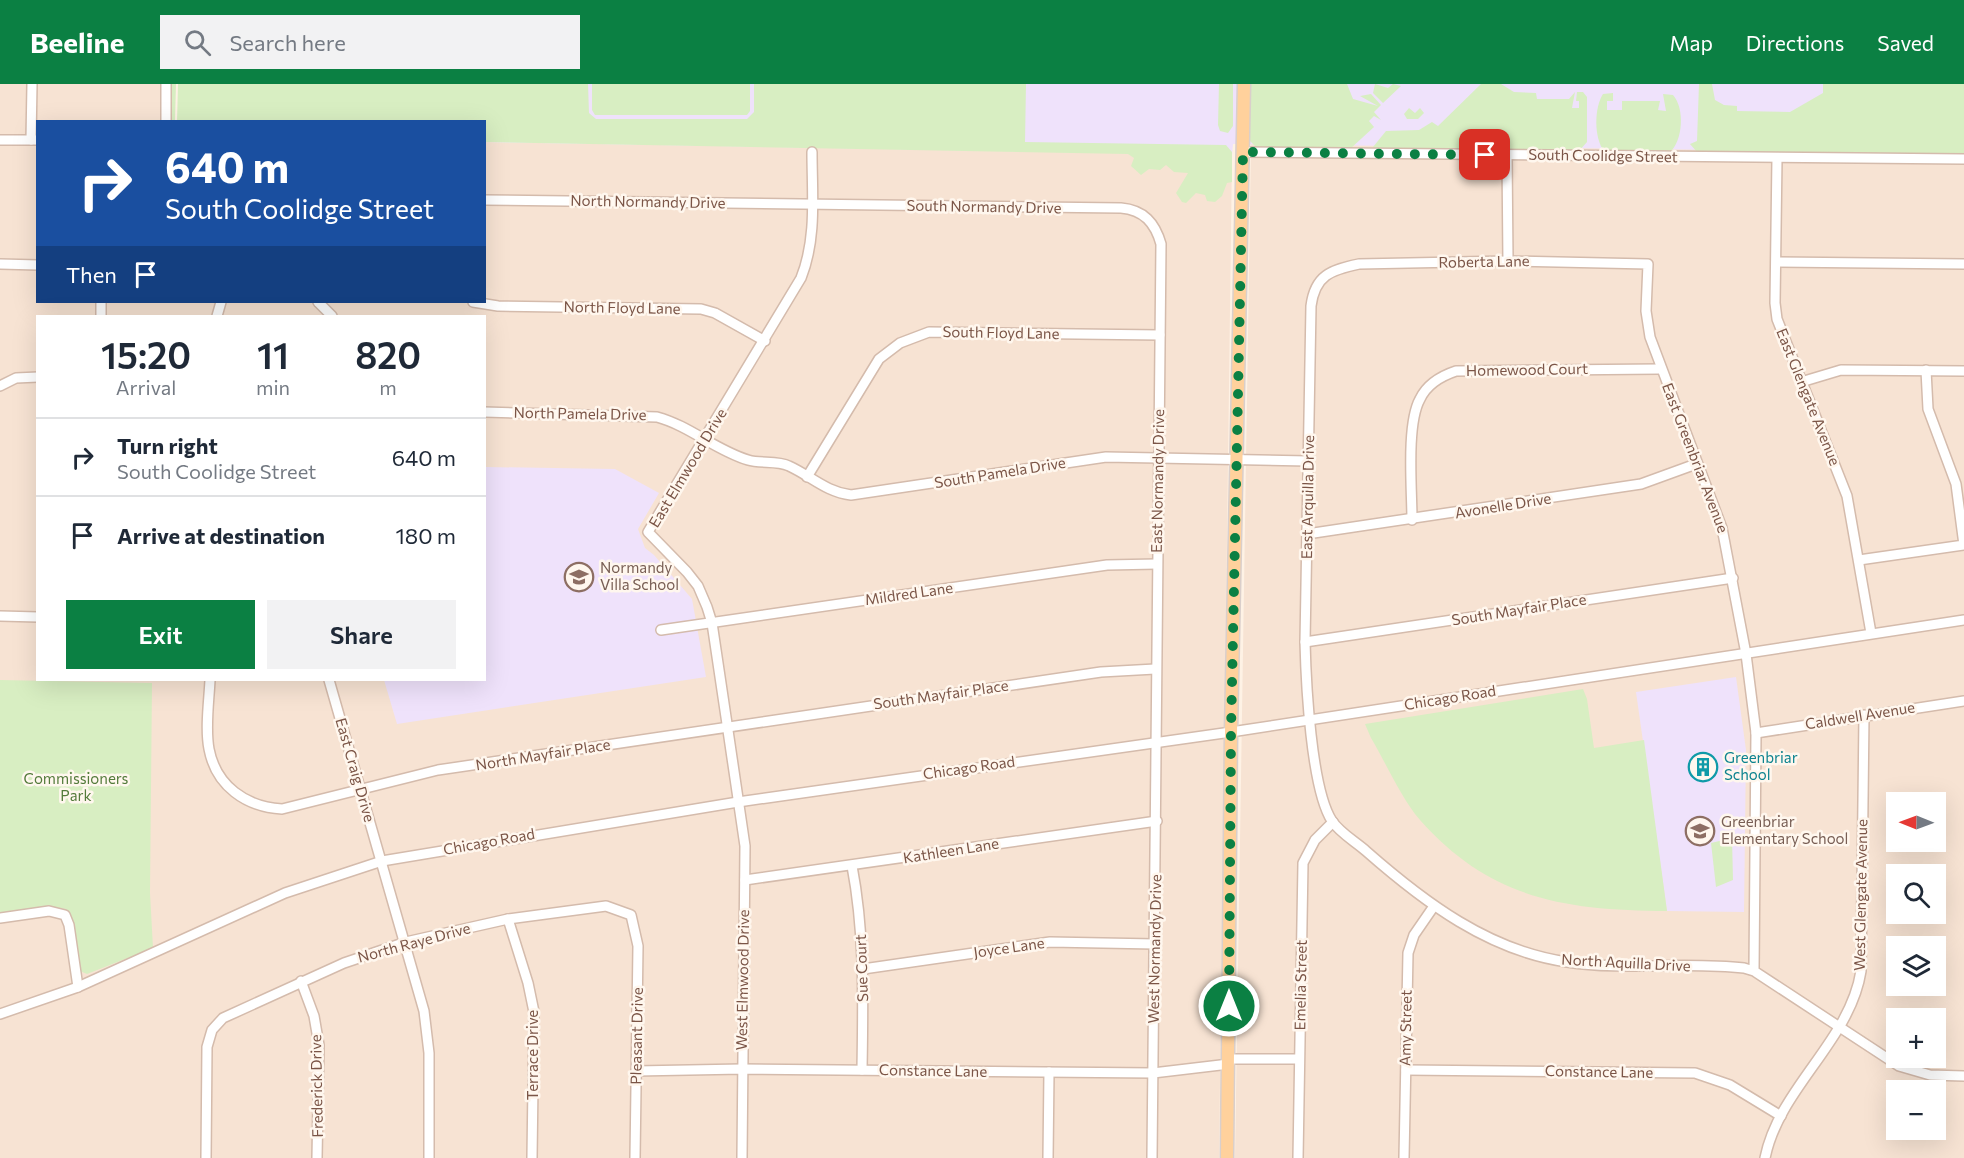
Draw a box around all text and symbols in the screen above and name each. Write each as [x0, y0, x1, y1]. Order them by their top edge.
search box [160, 15, 580, 69]
text: Beeline [30, 25, 124, 59]
icon: search [181, 26, 214, 59]
text: Search here [229, 29, 346, 56]
text: Map [1670, 30, 1713, 55]
text: Directions [1746, 30, 1844, 55]
text: Saved [1877, 30, 1934, 55]
pin [1459, 129, 1510, 180]
icon: arrive [1468, 138, 1501, 171]
text: 640 m [165, 140, 289, 192]
icon: right [66, 144, 144, 222]
street label: South Coolidge Street [1528, 145, 1678, 165]
street label: North Normandy Drive [570, 191, 726, 211]
text: South Coolidge Street [165, 192, 434, 225]
street label: South Normandy Drive [906, 196, 1062, 216]
street label: Roberta Lane [1438, 251, 1530, 271]
icon: arrive [129, 258, 162, 291]
text: Then [66, 261, 117, 288]
street label: North Floyd Lane [563, 297, 681, 317]
street label: South Floyd Lane [942, 322, 1060, 342]
street label: East Glengate Avenue [1773, 325, 1845, 468]
text: 15:20 [101, 332, 191, 376]
text: 11 [257, 332, 289, 376]
text: 820 [355, 332, 421, 376]
street label: Homewood Court [1466, 359, 1588, 379]
text: Arrival [116, 375, 176, 399]
text: min [256, 375, 290, 399]
text: m [379, 375, 397, 399]
street label: East Greenbriar Avenue [1659, 380, 1733, 535]
street label: North Pamela Drive [513, 403, 647, 423]
street label: East Elmwood Drive [645, 405, 730, 530]
street label: East Normandy Drive [1147, 409, 1167, 553]
text: Turn right [117, 432, 218, 459]
street label: East Arquilla Drive [1297, 435, 1317, 559]
icon: right [66, 441, 99, 474]
text: 640 m [392, 444, 456, 471]
street label: South Pamela Drive [933, 453, 1067, 491]
text: South Coolidge Street [117, 459, 316, 483]
street label: Avonelle Drive [1453, 488, 1552, 522]
icon: arrive [66, 519, 99, 552]
text: Arrive at destination [117, 522, 325, 549]
text: 180 m [395, 522, 456, 549]
place label: Normandy Villa School [600, 558, 679, 593]
school or university icon: Normandy Villa School [563, 561, 595, 593]
street label: Mildred Lane [864, 578, 954, 608]
street label: South Mayfair Place [1450, 589, 1588, 629]
button: Exit [66, 600, 255, 669]
button: Share [267, 600, 456, 669]
street label: South Mayfair Place [872, 676, 1010, 712]
street label: Chicago Road [1403, 681, 1497, 713]
street label: Caldwell Avenue [1804, 697, 1916, 733]
street label: East Craig Drive [332, 716, 379, 824]
street label: North Mayfair Place [474, 734, 612, 774]
place label: Greenbriar School [1724, 748, 1798, 783]
building icon: Greenbriar School [1687, 751, 1719, 783]
street label: Chicago Road [922, 752, 1016, 782]
park label: Commissioners Park [24, 769, 129, 804]
north arrow [1886, 792, 1946, 852]
map controls [1886, 792, 1946, 1140]
place label: Greenbriar Elementary School [1721, 812, 1848, 847]
school or university icon: Greenbriar Elementary School [1684, 815, 1716, 847]
street label: West Glengate Avenue [1850, 819, 1870, 971]
street label: Chicago Road [442, 824, 536, 858]
street label: Kathleen Lane [902, 834, 1000, 866]
button: search [1886, 864, 1946, 924]
street label: West Normandy Drive [1144, 874, 1164, 1024]
street label: West Elmwood Drive [732, 909, 752, 1051]
street label: North Raye Drive [355, 918, 472, 966]
street label: Joyce Lane [972, 933, 1046, 961]
street label: Sue Court [851, 934, 871, 1002]
button: layers [1886, 936, 1946, 996]
street label: Emelia Street [1290, 939, 1310, 1030]
street label: North Aquilla Drive [1561, 950, 1691, 974]
position arrow [1197, 974, 1261, 1038]
street label: Pleasant Drive [626, 987, 646, 1085]
street label: Amy Street [1395, 990, 1415, 1066]
button: + [1886, 1008, 1946, 1068]
street label: Terrace Drive [523, 1010, 541, 1100]
street label: Frederick Drive [306, 1034, 326, 1138]
street label: Constance Lane [879, 1060, 987, 1080]
street label: Constance Lane [1545, 1061, 1653, 1081]
button: − [1886, 1080, 1946, 1140]

